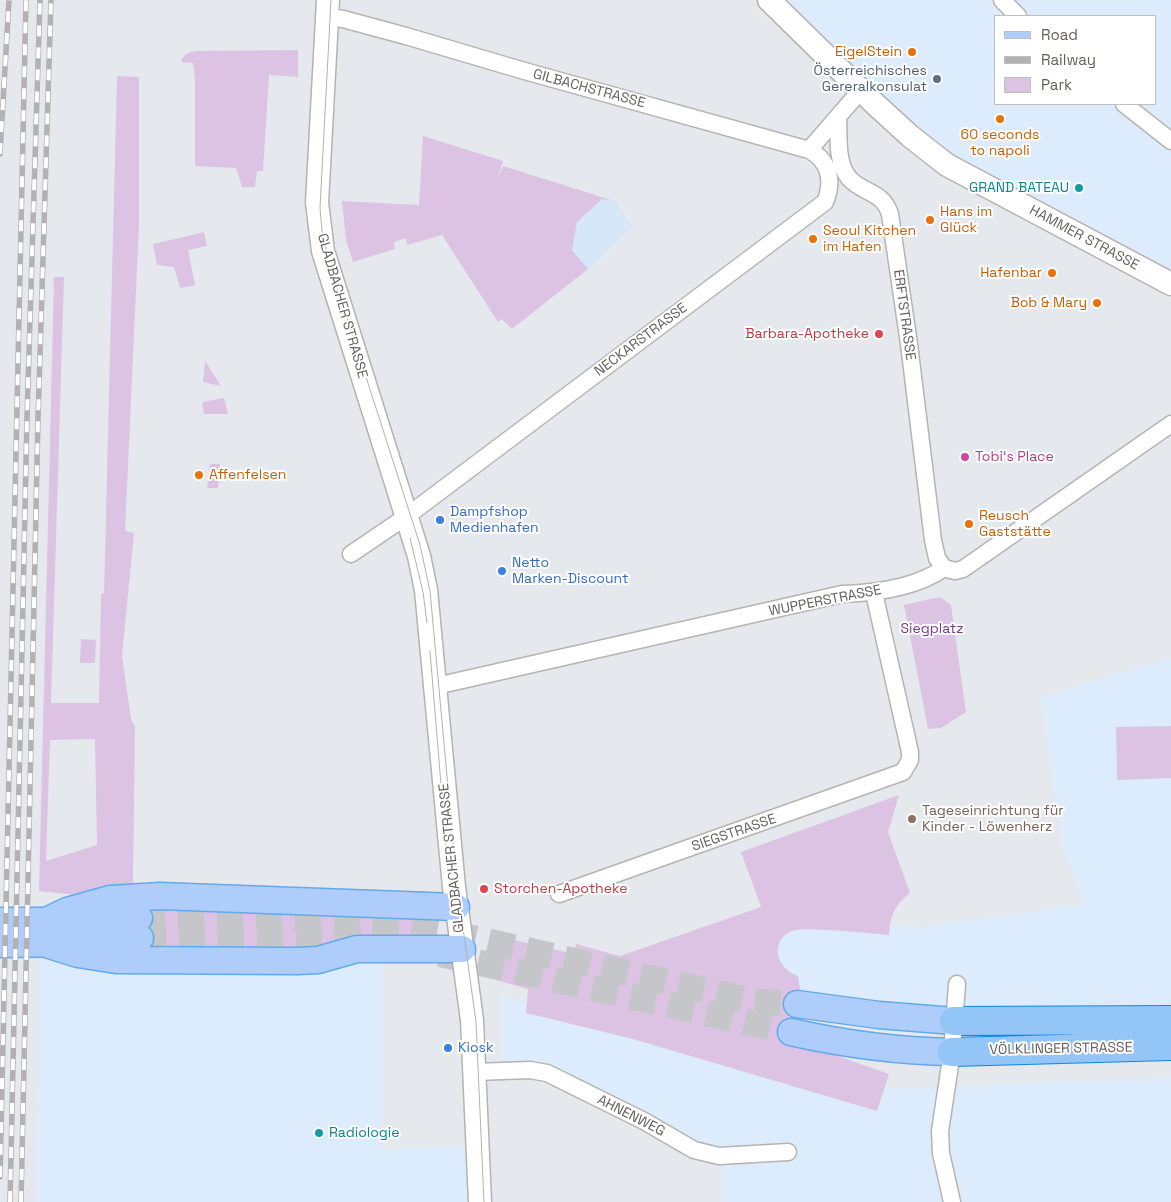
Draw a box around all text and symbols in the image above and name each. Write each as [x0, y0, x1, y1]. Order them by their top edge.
legend [994, 15, 1156, 105]
text: Road [1041, 25, 1078, 44]
place label: EigelStein [835, 44, 902, 60]
marker: EigelStein [906, 46, 918, 58]
text: Railway [1041, 50, 1096, 69]
place label: Österreichisches Gereralkonsulat [814, 63, 927, 95]
street label: GILBACHSTRASSE [531, 66, 647, 112]
marker: Österreichisches Gereralkonsulat [931, 73, 943, 85]
text: Park [1041, 75, 1072, 94]
marker: 60 seconds to napoli [994, 113, 1006, 125]
place label: 60 seconds to napoli [961, 127, 1039, 160]
place label: GRAND BATEAU [969, 180, 1069, 196]
marker: GRAND BATEAU [1073, 182, 1085, 194]
street label: HAMMER STRASSE [1026, 202, 1142, 274]
place label: Hans im Glück [940, 204, 992, 236]
marker: Hans im Glück [924, 214, 936, 226]
place label: Seoul Kitchen im Hafen [823, 223, 916, 256]
street label: GLADBACHER STRASSE [313, 232, 371, 380]
marker: Seoul Kitchen im Hafen [807, 233, 819, 245]
place label: Hafenbar [980, 265, 1042, 281]
marker: Hafenbar [1046, 267, 1058, 279]
street label: ERFTSTRASSE [889, 269, 919, 361]
place label: Bob & Mary [1010, 295, 1087, 311]
marker: Bob & Mary [1091, 297, 1103, 309]
street label: NECKARSTRASSE [591, 300, 691, 380]
place label: Barbara-Apotheke [745, 326, 869, 342]
marker: Barbara-Apotheke [873, 328, 885, 340]
place label: Tobi‘s Place [975, 449, 1054, 465]
marker: Tobi‘s Place [959, 451, 971, 463]
place label: Affenfelsen [209, 467, 286, 483]
marker: Affenfelsen [193, 469, 205, 481]
place label: Dampfshop Medienhafen [450, 504, 539, 536]
place label: Reusch Gaststätte [979, 508, 1051, 540]
marker: Dampfshop Medienhafen [434, 514, 446, 526]
marker: Reusch Gaststätte [963, 518, 975, 530]
place label: Netto Marken-Discount [512, 555, 628, 588]
marker: Netto Marken-Discount [496, 565, 508, 577]
street label: WUPPERSTRASSE [767, 582, 883, 620]
park label: Siegplatz [900, 621, 964, 637]
street label: GLADBACHER STRASSE [436, 783, 468, 933]
place label: Tageseinrichtung für Kinder - Löwenherz [922, 803, 1063, 836]
street label: SIEGSTRASSE [690, 811, 778, 855]
marker: Tageseinrichtung für Kinder - Löwenherz [906, 813, 918, 825]
place label: Storchen-Apotheke [494, 881, 627, 897]
marker: Storchen-Apotheke [478, 883, 490, 895]
street label: VÖLKLINGER STRASSE [989, 1039, 1133, 1059]
place label: Kiosk [458, 1040, 494, 1056]
marker: Kiosk [442, 1042, 454, 1054]
street label: AHNENWEG [594, 1092, 668, 1140]
place label: Radiologie [329, 1125, 400, 1141]
marker: Radiologie [313, 1127, 325, 1139]

